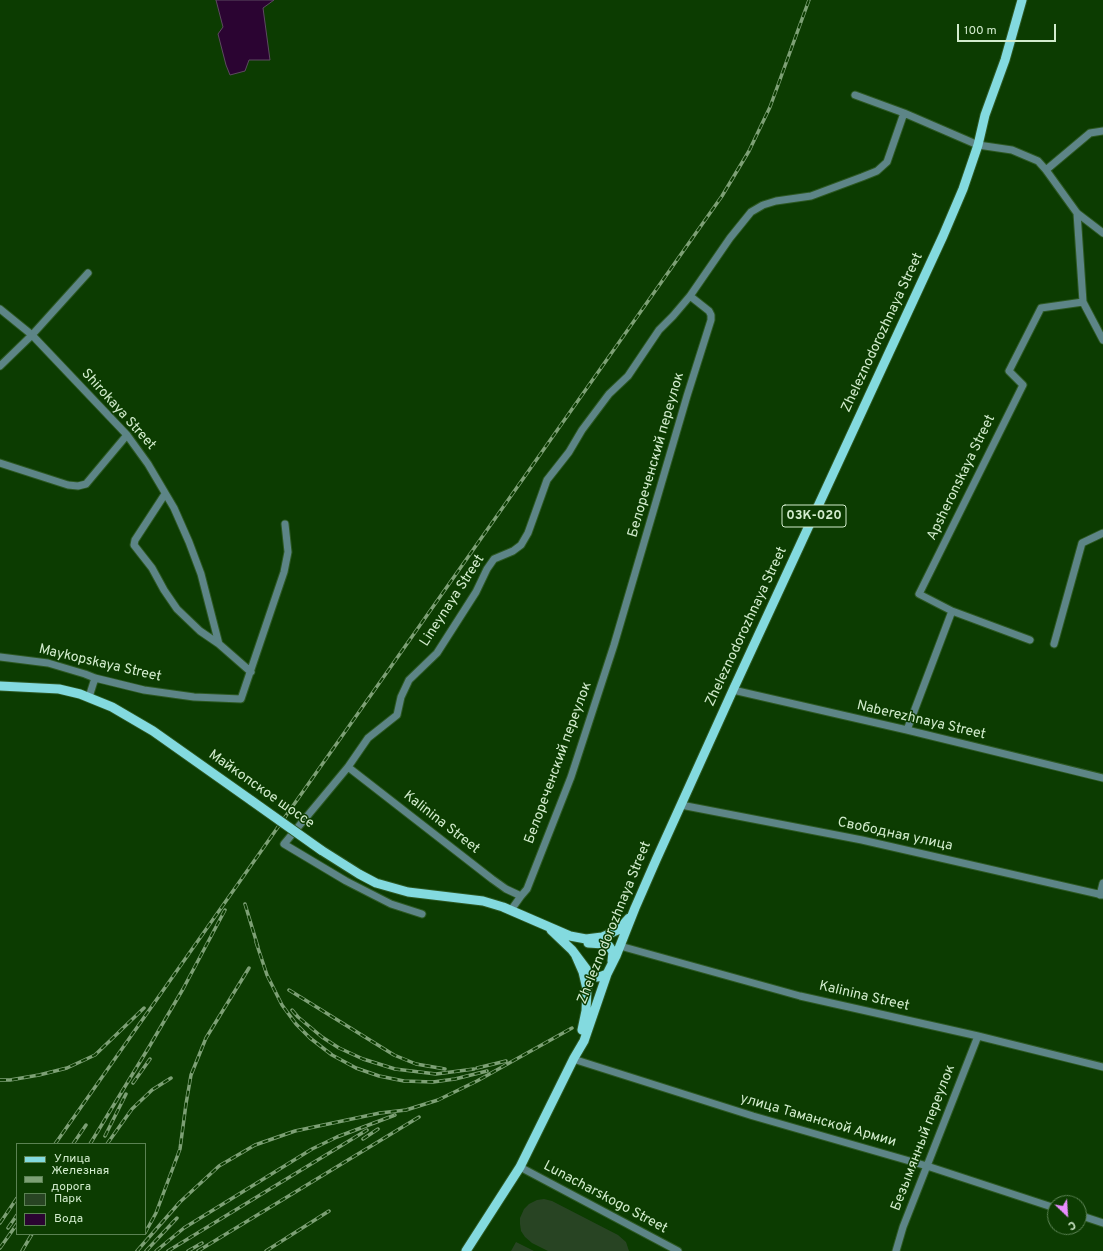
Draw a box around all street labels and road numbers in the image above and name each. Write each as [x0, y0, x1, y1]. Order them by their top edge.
street label: Zheleznodorozhnaya Street [839, 251, 927, 415]
street label: Shirokaya Street [77, 366, 159, 454]
street label: Белореченский переулок [625, 370, 689, 540]
street label: Apsheronskaya Street [924, 412, 1000, 544]
road number: 03К-020 [782, 505, 846, 527]
street label: Zheleznodorozhnaya Street [703, 545, 791, 709]
street label: Lineynaya Street [417, 552, 489, 650]
street label: Maykopskaya Street [37, 642, 163, 686]
street label: Белореченский переулок [522, 680, 596, 846]
street label: Naberezhnaya Street [855, 698, 987, 744]
street label: Майкопское шоссе [205, 747, 317, 833]
street label: Kalinina Street [399, 788, 483, 858]
street label: Свободная улица [836, 815, 954, 855]
street label: Zheleznodorozhnaya Street [575, 839, 655, 1007]
street label: Kalinina Street [817, 978, 911, 1016]
street label: Безымянный переулок [888, 1063, 960, 1213]
street label: улица Таманской Армии [738, 1091, 898, 1151]
street label: Lunacharskogo Street [540, 1158, 670, 1238]

